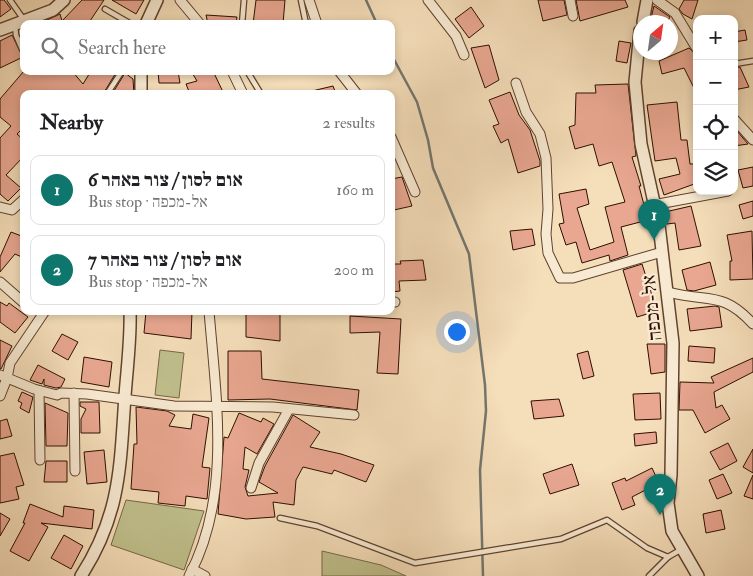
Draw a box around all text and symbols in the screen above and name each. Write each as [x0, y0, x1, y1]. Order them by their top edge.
north arrow [633, 15, 678, 60]
map controls [693, 15, 738, 195]
button: + [693, 15, 738, 60]
search box [20, 20, 395, 75]
icon: search [38, 34, 66, 62]
text: Search here [78, 36, 166, 60]
button: − [693, 60, 738, 105]
button: locate [693, 105, 738, 150]
text: Nearby [40, 109, 103, 136]
text: 2 results [322, 113, 375, 133]
button: layers [693, 150, 738, 195]
text: אום לסון / צור באהר 6 [88, 168, 243, 192]
text: 1 [54, 180, 60, 200]
text: 160 m [336, 180, 374, 200]
text: Bus stop · אל-מכפה [88, 192, 208, 212]
pin: 1 [638, 199, 670, 240]
text: אום לסון / צור באהר 7 [88, 248, 242, 272]
text: 2 [53, 260, 61, 280]
text: 200 m [334, 260, 374, 280]
text: Bus stop · אל-מכפה [88, 272, 208, 292]
street label: אל-מכפה [637, 274, 667, 342]
your location [444, 319, 470, 345]
pin: 2 [644, 474, 676, 515]

